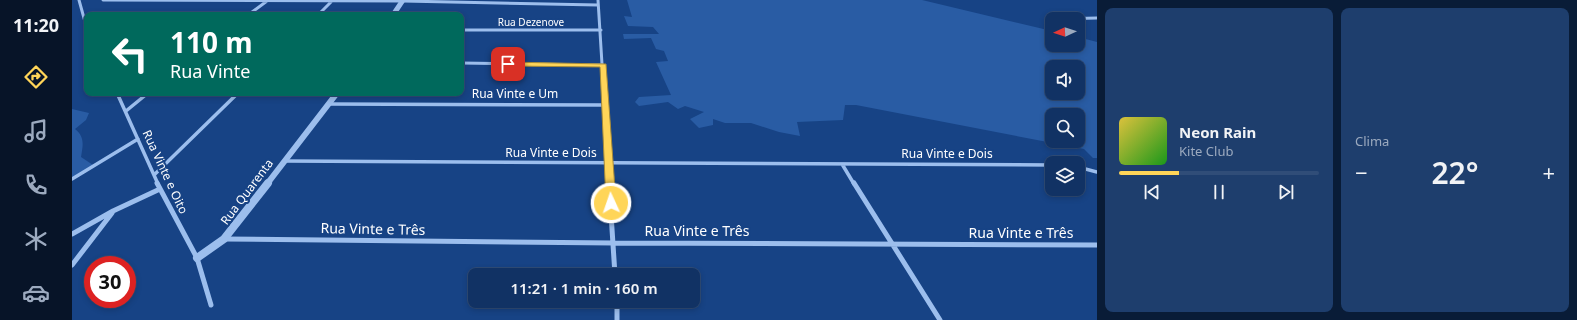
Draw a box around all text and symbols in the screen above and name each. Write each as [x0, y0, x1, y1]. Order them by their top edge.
north arrow [1045, 12, 1085, 52]
map controls [1045, 12, 1085, 196]
text: 11:20 [13, 13, 59, 37]
street label: Rua Dezenove [498, 15, 565, 29]
text: 110 m [170, 23, 253, 61]
icon: left [104, 28, 156, 80]
pin [491, 47, 525, 81]
icon: arrive [497, 53, 519, 75]
text: Rua Vinte [170, 59, 250, 83]
button: sound [1045, 60, 1085, 100]
icon: directions [22, 63, 50, 91]
street label: Rua Vinte e Um [472, 85, 558, 102]
button: search [1045, 108, 1085, 148]
icon: music [22, 117, 50, 145]
text: Neon Rain [1179, 122, 1256, 142]
street label: Rua Vinte e Oito [139, 127, 192, 216]
text: Clima [1355, 132, 1389, 150]
text: Kite Club [1179, 142, 1233, 160]
street label: Rua Vinte e Dois [505, 144, 597, 161]
street label: Rua Vinte e Dois [901, 145, 993, 162]
text: 22° [1431, 152, 1479, 193]
street label: Rua Quarenta [216, 155, 277, 228]
button: layers [1045, 156, 1085, 196]
text: − [1355, 157, 1368, 187]
text: + [1542, 157, 1555, 187]
icon: phone [22, 171, 50, 199]
icon: previous [1141, 181, 1163, 203]
icon: pause [1208, 181, 1230, 203]
icon: next [1275, 181, 1297, 203]
position arrow [590, 182, 632, 224]
street label: Rua Vinte e Três [320, 218, 426, 239]
street label: Rua Vinte e Três [645, 221, 750, 240]
street label: Rua Vinte e Três [969, 223, 1074, 242]
icon: climate [22, 225, 50, 253]
speed limit sign: 30 [84, 256, 136, 308]
text: 11:21 · 1 min · 160 m [510, 278, 658, 298]
icon: car [22, 279, 50, 307]

